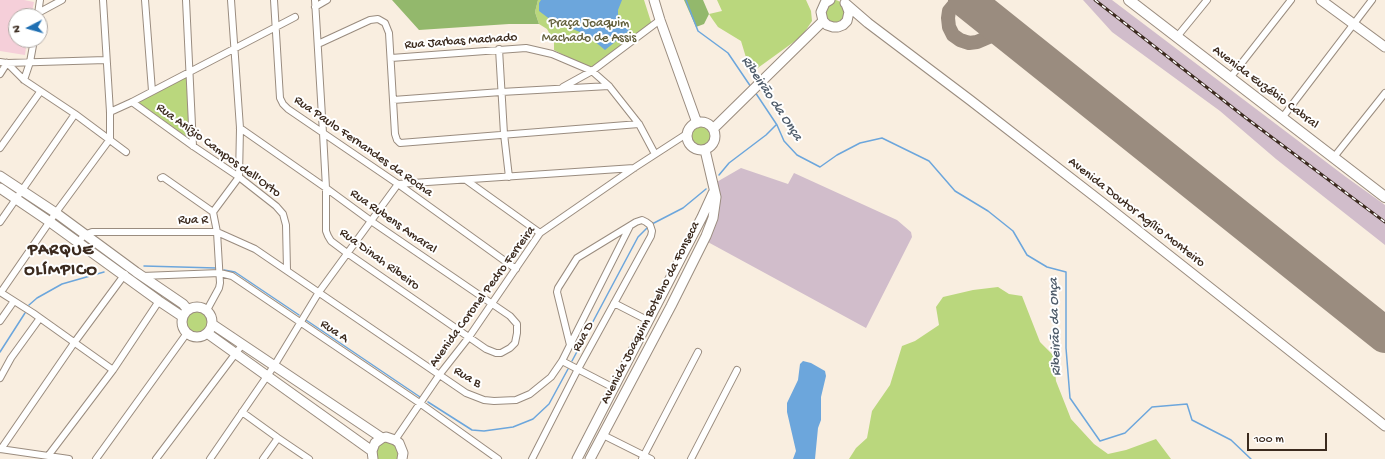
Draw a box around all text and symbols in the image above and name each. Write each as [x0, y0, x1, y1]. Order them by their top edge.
north arrow [8, 8, 48, 48]
park label: Praça Joaquim Machado de Assis [542, 16, 636, 47]
text: N [11, 25, 23, 33]
street label: Rua Jarbas Machado [404, 30, 518, 54]
street label: Avenida Euzébio Cabral [1209, 43, 1321, 133]
water label: Ribeirão da Onça [737, 54, 805, 144]
street label: Rua Paulo Fernandes da Rocha [290, 93, 436, 201]
street label: Rua Anízio Campos dell'Orto [153, 100, 283, 202]
street label: Avenida Doutor Agílio Monteiro [1064, 155, 1208, 271]
street label: Rua Rubens Amaral [347, 186, 439, 258]
street label: Rua R [178, 213, 208, 229]
street label: Avenida Joaquim Botelho da Fonseca [598, 219, 704, 407]
street label: Avenida Coronel Pedro Ferreira [426, 223, 540, 371]
street label: Rua Dinah Ribeiro [336, 226, 422, 294]
district label: PARQUE OLÍMPICO [24, 241, 98, 281]
water label: Ribeirão da Onça [1046, 278, 1066, 376]
street label: Rua A [317, 317, 351, 347]
street label: Rua D [570, 319, 598, 355]
street label: Rua B [450, 364, 484, 392]
scale bar [1249, 425, 1329, 451]
text: 100 m [1254, 433, 1284, 447]

